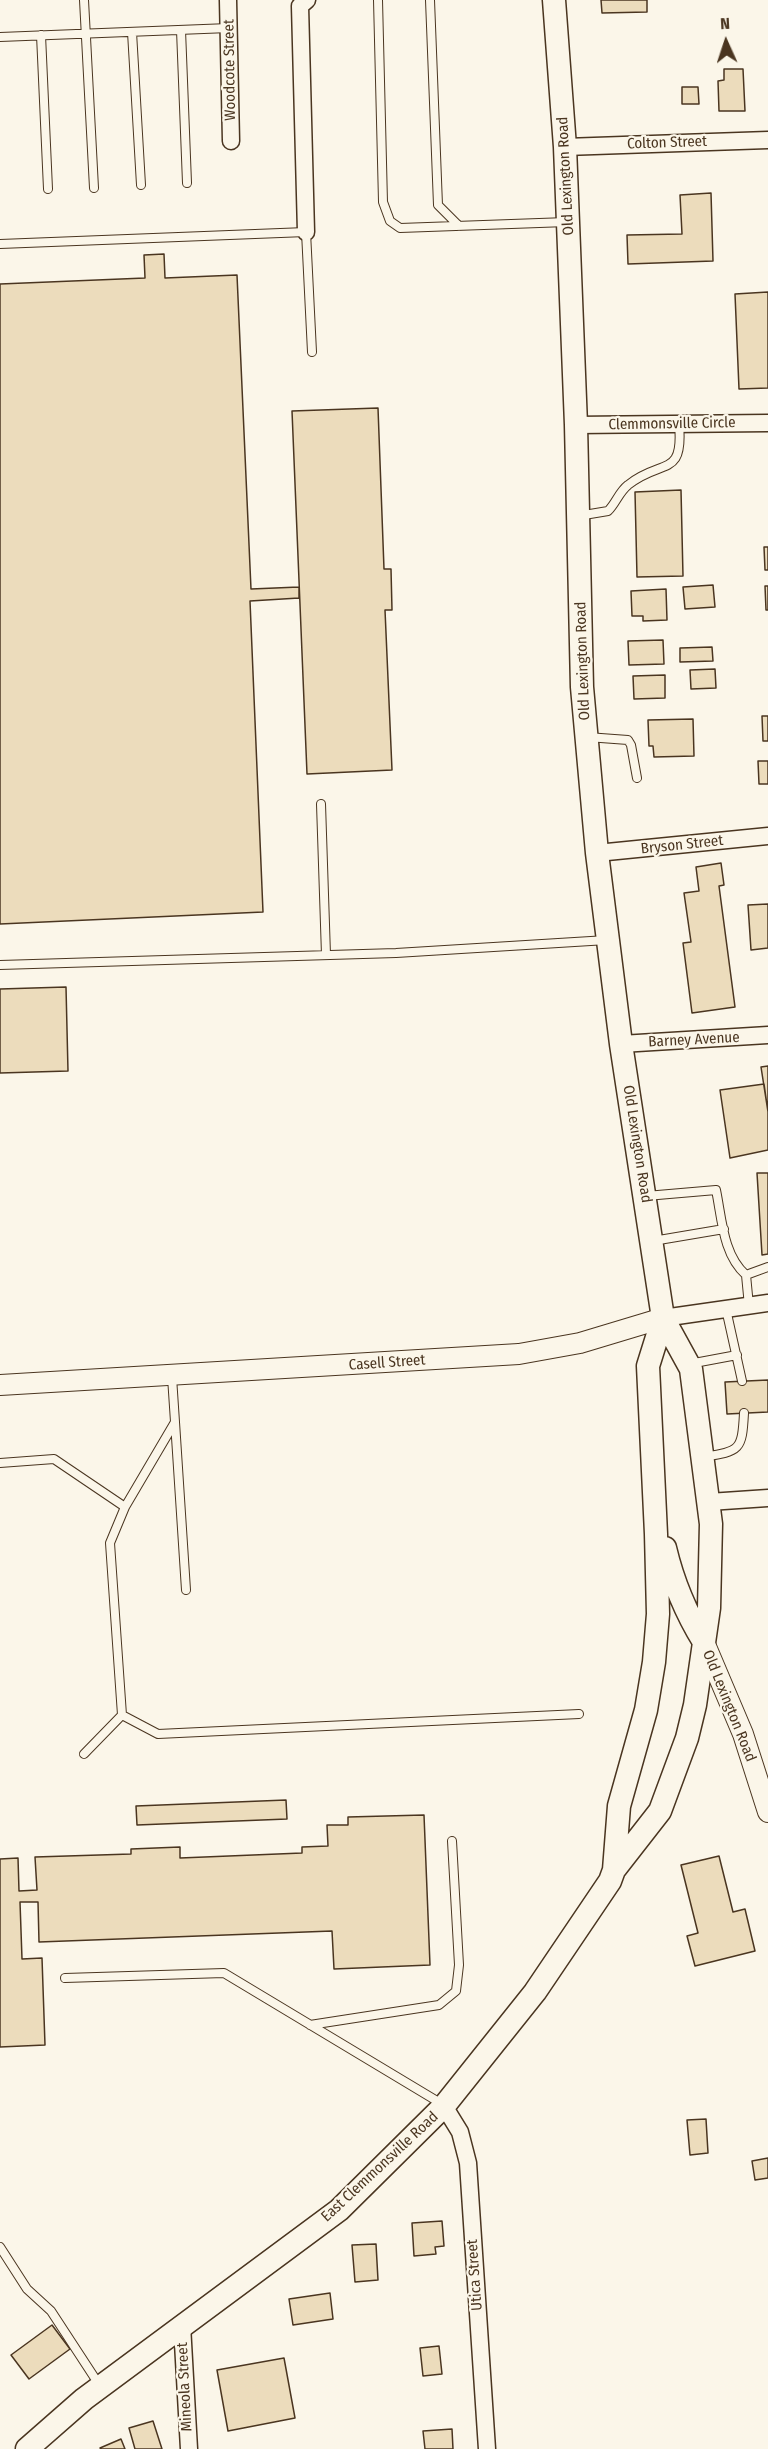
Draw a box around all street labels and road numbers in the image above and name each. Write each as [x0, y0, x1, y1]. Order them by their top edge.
street label: Woodcote Street [220, 19, 240, 121]
street label: Old Lexington Road [554, 116, 578, 236]
street label: Colton Street [627, 133, 707, 153]
street label: Clemmonsville Circle [608, 414, 736, 434]
street label: Old Lexington Road [572, 601, 594, 721]
street label: Bryson Street [640, 832, 724, 858]
street label: Barney Avenue [648, 1029, 740, 1051]
street label: Old Lexington Road [619, 1084, 655, 1204]
street label: Casell Street [348, 1351, 426, 1375]
street label: Old Lexington Road [698, 1648, 760, 1764]
street label: East Clemmonsville Road [318, 2108, 442, 2226]
street label: Utica Street [464, 2239, 486, 2311]
street label: Mineola Street [174, 2342, 196, 2432]

